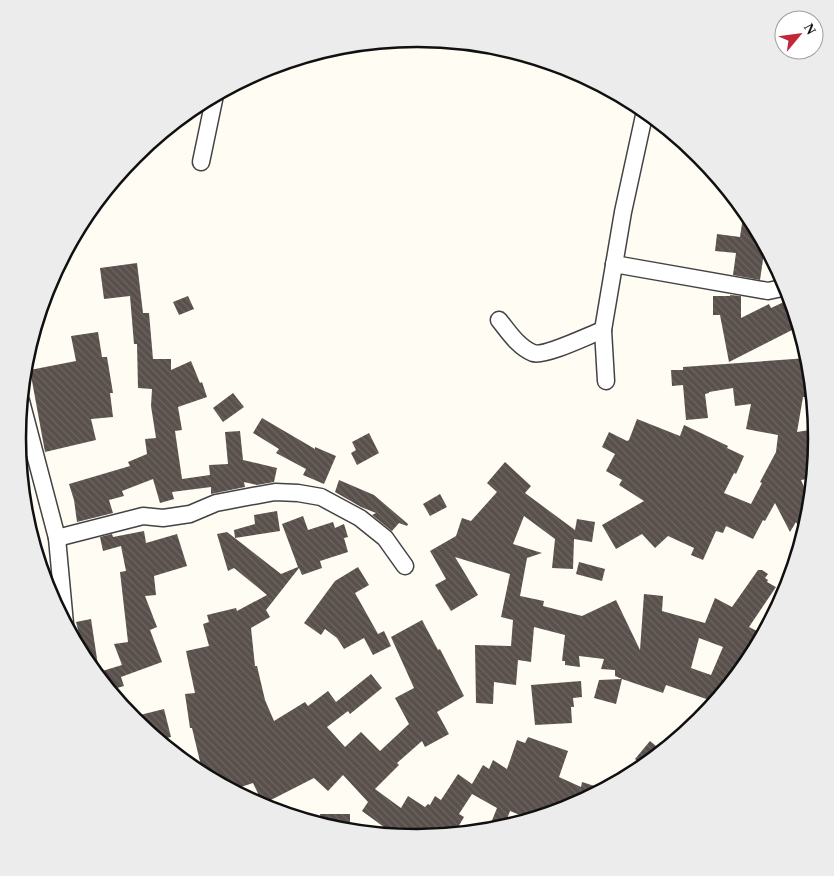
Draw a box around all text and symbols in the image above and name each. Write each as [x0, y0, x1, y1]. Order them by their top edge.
north arrow [774, 10, 824, 60]
text: N [801, 21, 819, 37]

